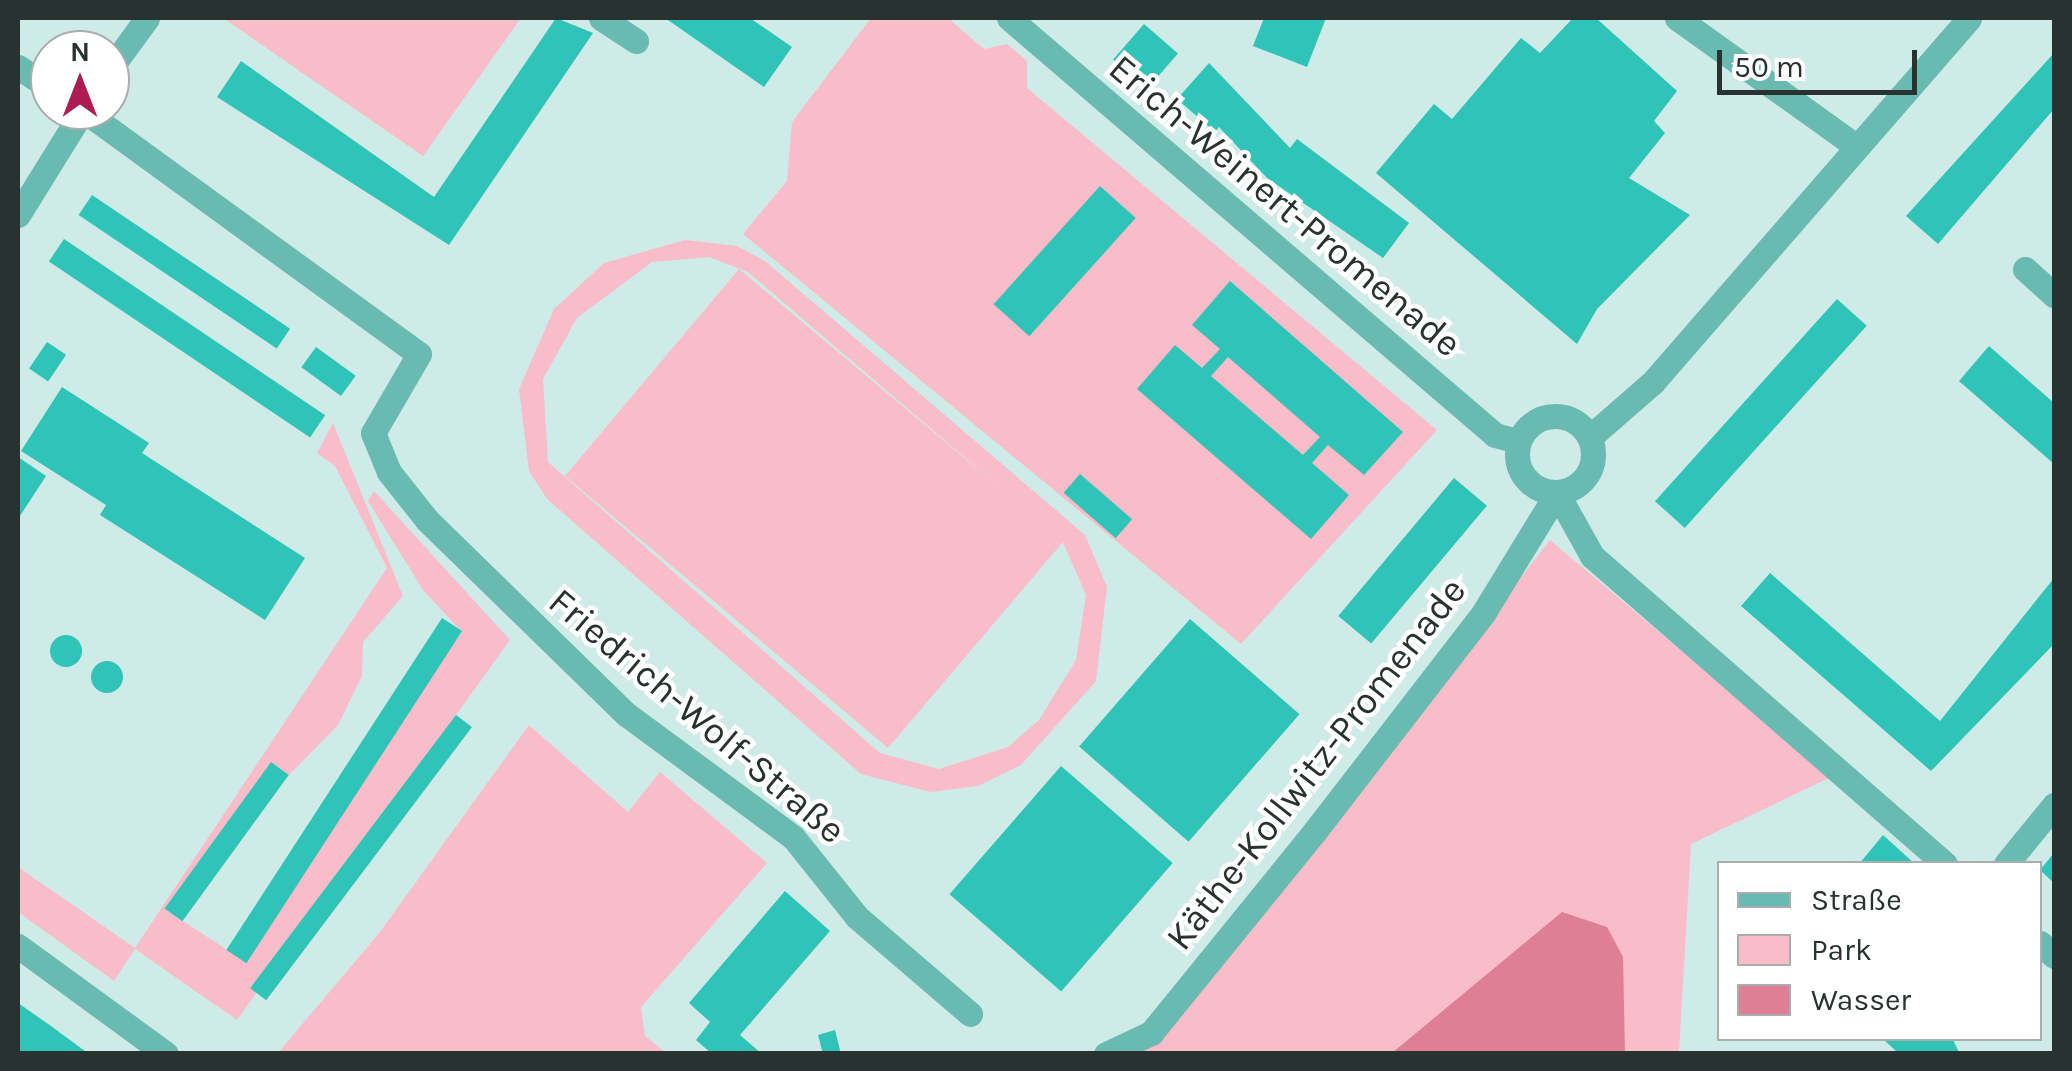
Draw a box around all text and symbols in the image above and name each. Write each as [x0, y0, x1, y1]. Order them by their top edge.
north arrow [30, 30, 130, 130]
scale bar [1722, 30, 1922, 92]
text: N [70, 35, 90, 68]
street label: Erich-Weinert-Promenade [1100, 45, 1470, 367]
text: 50 m [1734, 49, 1804, 85]
street label: Käthe-Kollwitz-Promenade [1156, 569, 1476, 959]
street label: Friedrich-Wolf-Straße [539, 579, 855, 853]
legend [1717, 861, 2042, 1041]
text: Straße [1811, 882, 1902, 918]
text: Park [1811, 932, 1872, 968]
text: Wasser [1811, 982, 1911, 1018]

